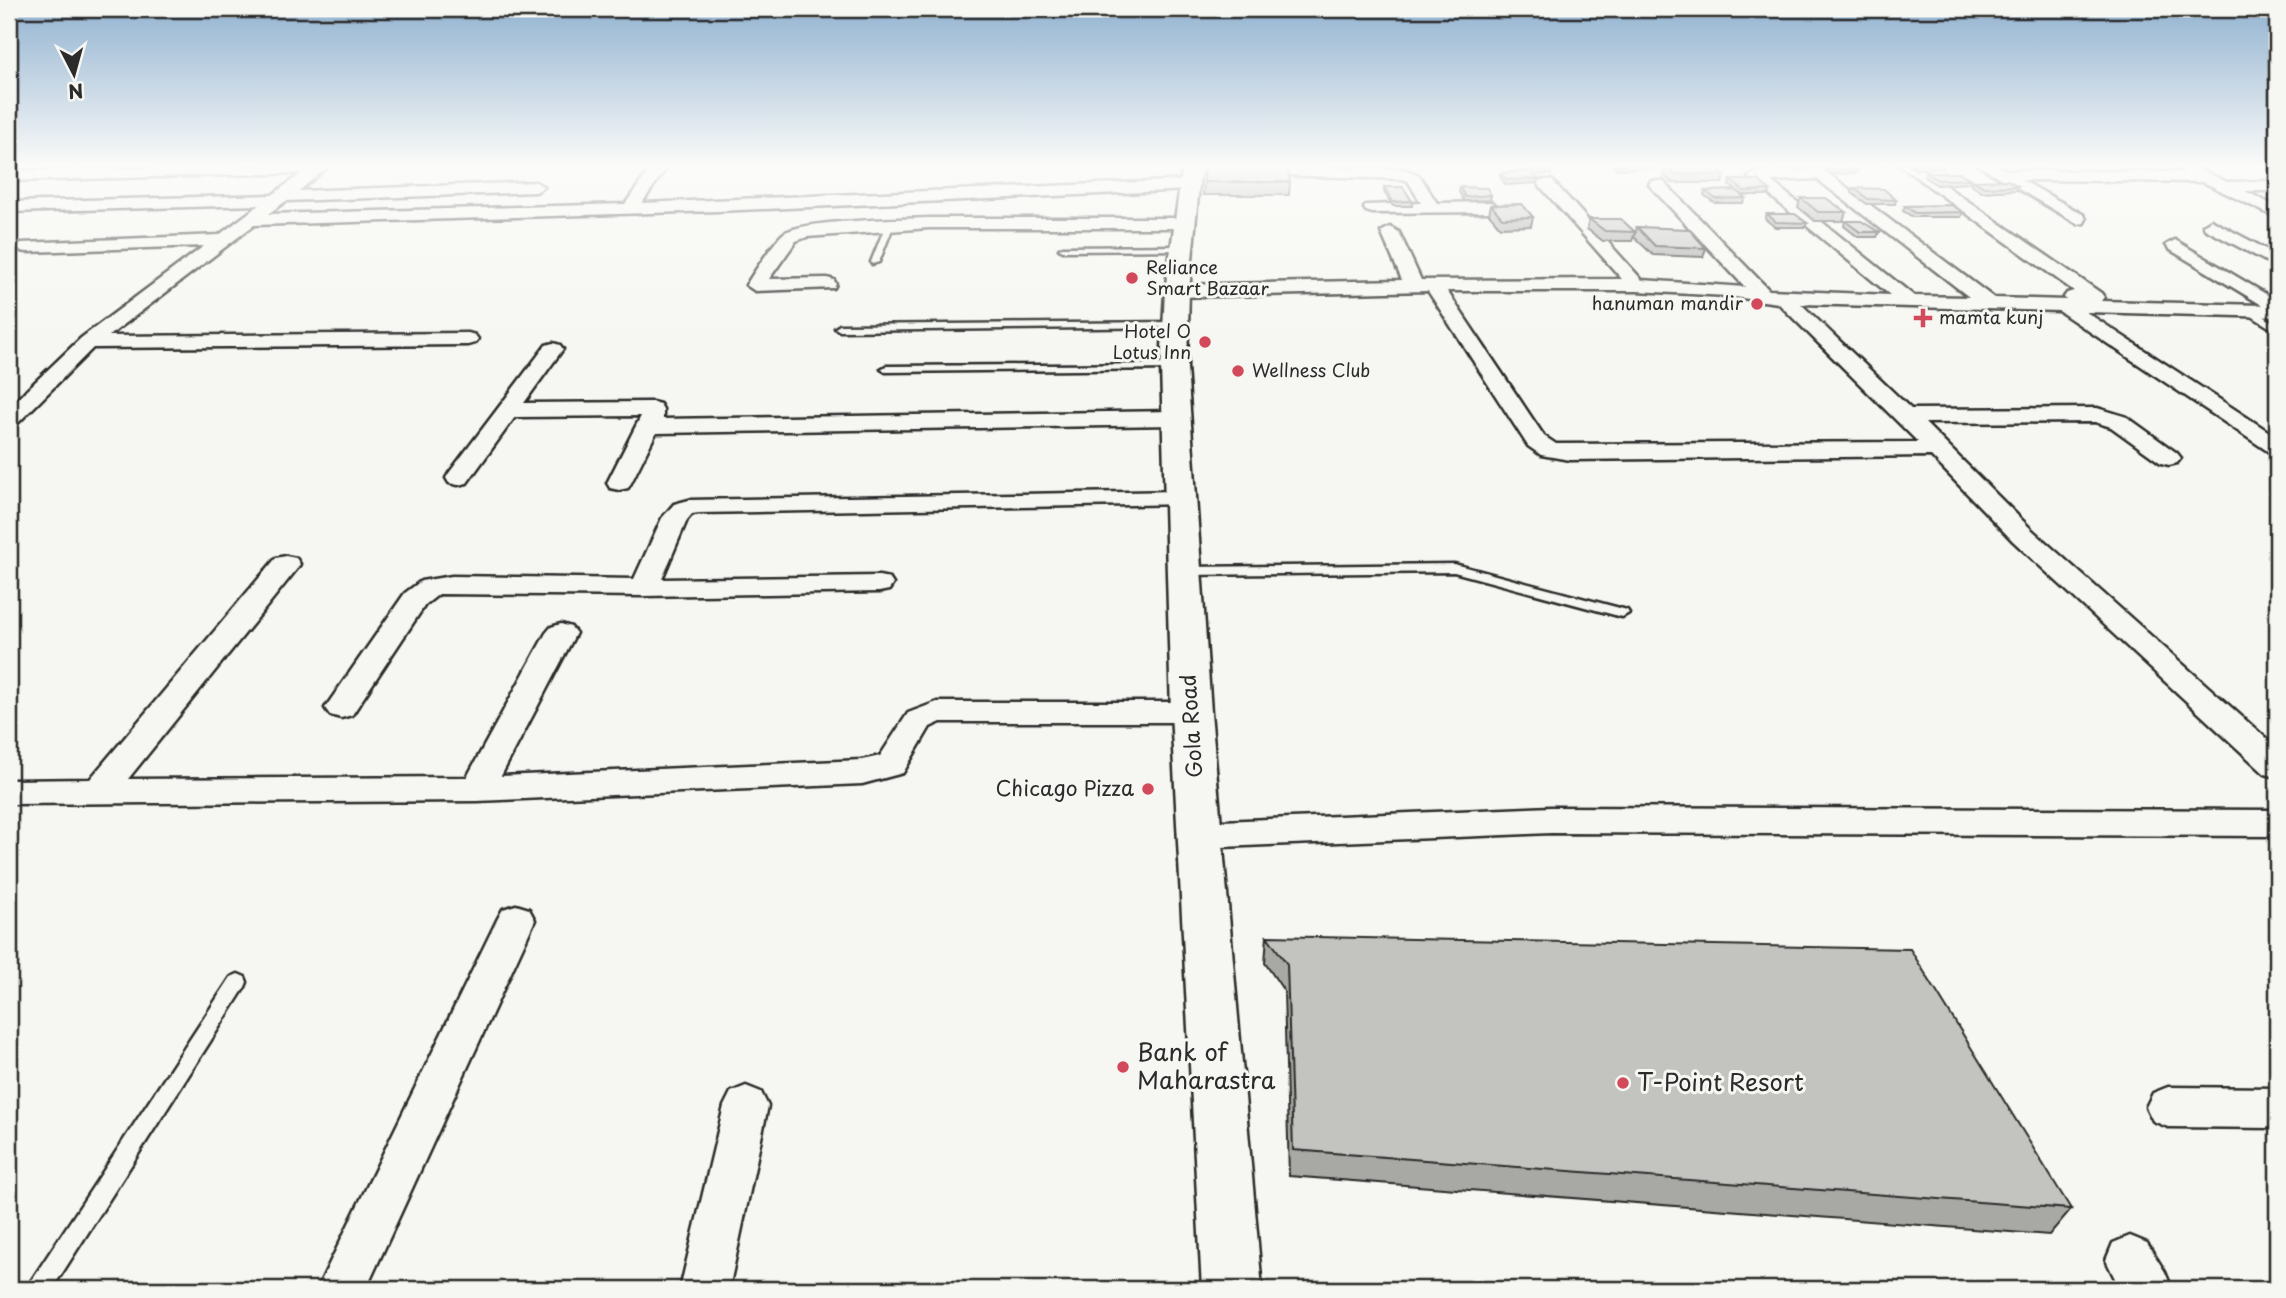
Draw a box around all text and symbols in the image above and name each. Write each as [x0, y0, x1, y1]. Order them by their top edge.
north arrow [38, 38, 108, 108]
text: N [67, 77, 85, 107]
place label: Reliance Smart Bazaar [1146, 253, 1269, 301]
marker: Reliance Smart Bazaar [1124, 270, 1140, 286]
place label: hanuman mandir [1592, 289, 1744, 316]
marker: hanuman mandir [1749, 296, 1765, 312]
place label: mamta kunj [1939, 303, 2043, 330]
marker: mamta kunj [1913, 308, 1933, 328]
place label: Hotel O Lotus Inn [1113, 317, 1191, 365]
marker: Hotel O Lotus Inn [1197, 334, 1213, 350]
place label: Wellness Club [1252, 356, 1370, 383]
marker: Wellness Club [1230, 363, 1246, 379]
street label: Gola Road [1170, 673, 1210, 779]
place label: Chicago Pizza [995, 771, 1134, 803]
marker: Chicago Pizza [1140, 781, 1156, 797]
place label: Bank of Maharastra [1137, 1033, 1276, 1097]
marker: Bank of Maharastra [1115, 1059, 1131, 1075]
place label: T-Point Resort [1637, 1063, 1804, 1099]
marker: T-Point Resort [1615, 1075, 1631, 1091]

